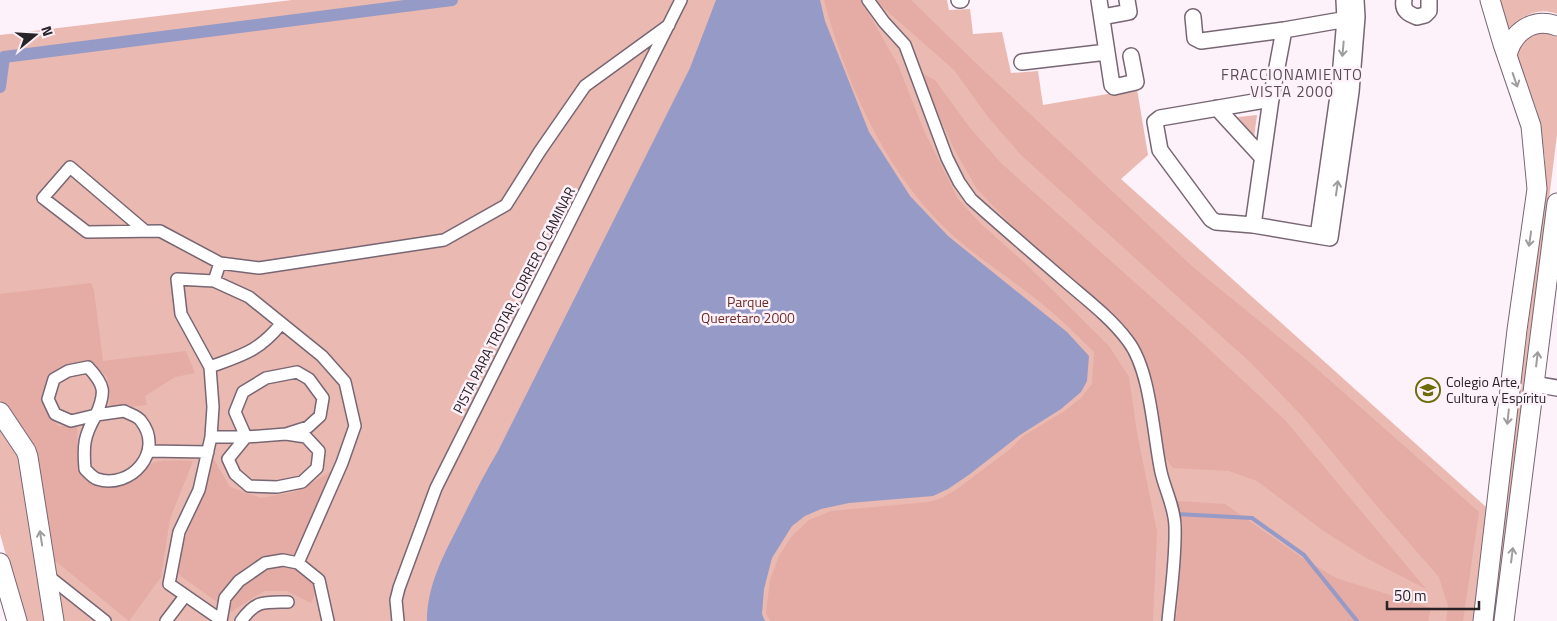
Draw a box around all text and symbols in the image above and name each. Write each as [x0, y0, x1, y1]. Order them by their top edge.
north arrow [10, 10, 60, 60]
text: N [36, 23, 59, 39]
one-way arrow [1338, 40, 1347, 56]
district label: FRACCIONAMIENTO VISTA 2000 [1221, 63, 1363, 103]
one-way arrow [1511, 71, 1520, 87]
one-way arrow [1333, 181, 1343, 197]
street label: PISTA PARA TROTAR, CORRER O CAMINAR [447, 183, 580, 417]
one-way arrow [1525, 230, 1535, 246]
park label: Parque Queretaro 2000 [701, 291, 795, 328]
one-way arrow [1532, 352, 1542, 368]
place label: Colegio Arte, Cultura y Espíritu [1446, 371, 1546, 408]
school or university icon: Colegio Arte, Cultura y Espíritu [1415, 377, 1441, 403]
one-way arrow [1503, 409, 1513, 425]
one-way arrow [35, 531, 45, 547]
one-way arrow [1507, 548, 1517, 564]
scale bar [1387, 578, 1480, 610]
text: 50 m [1394, 584, 1427, 607]

